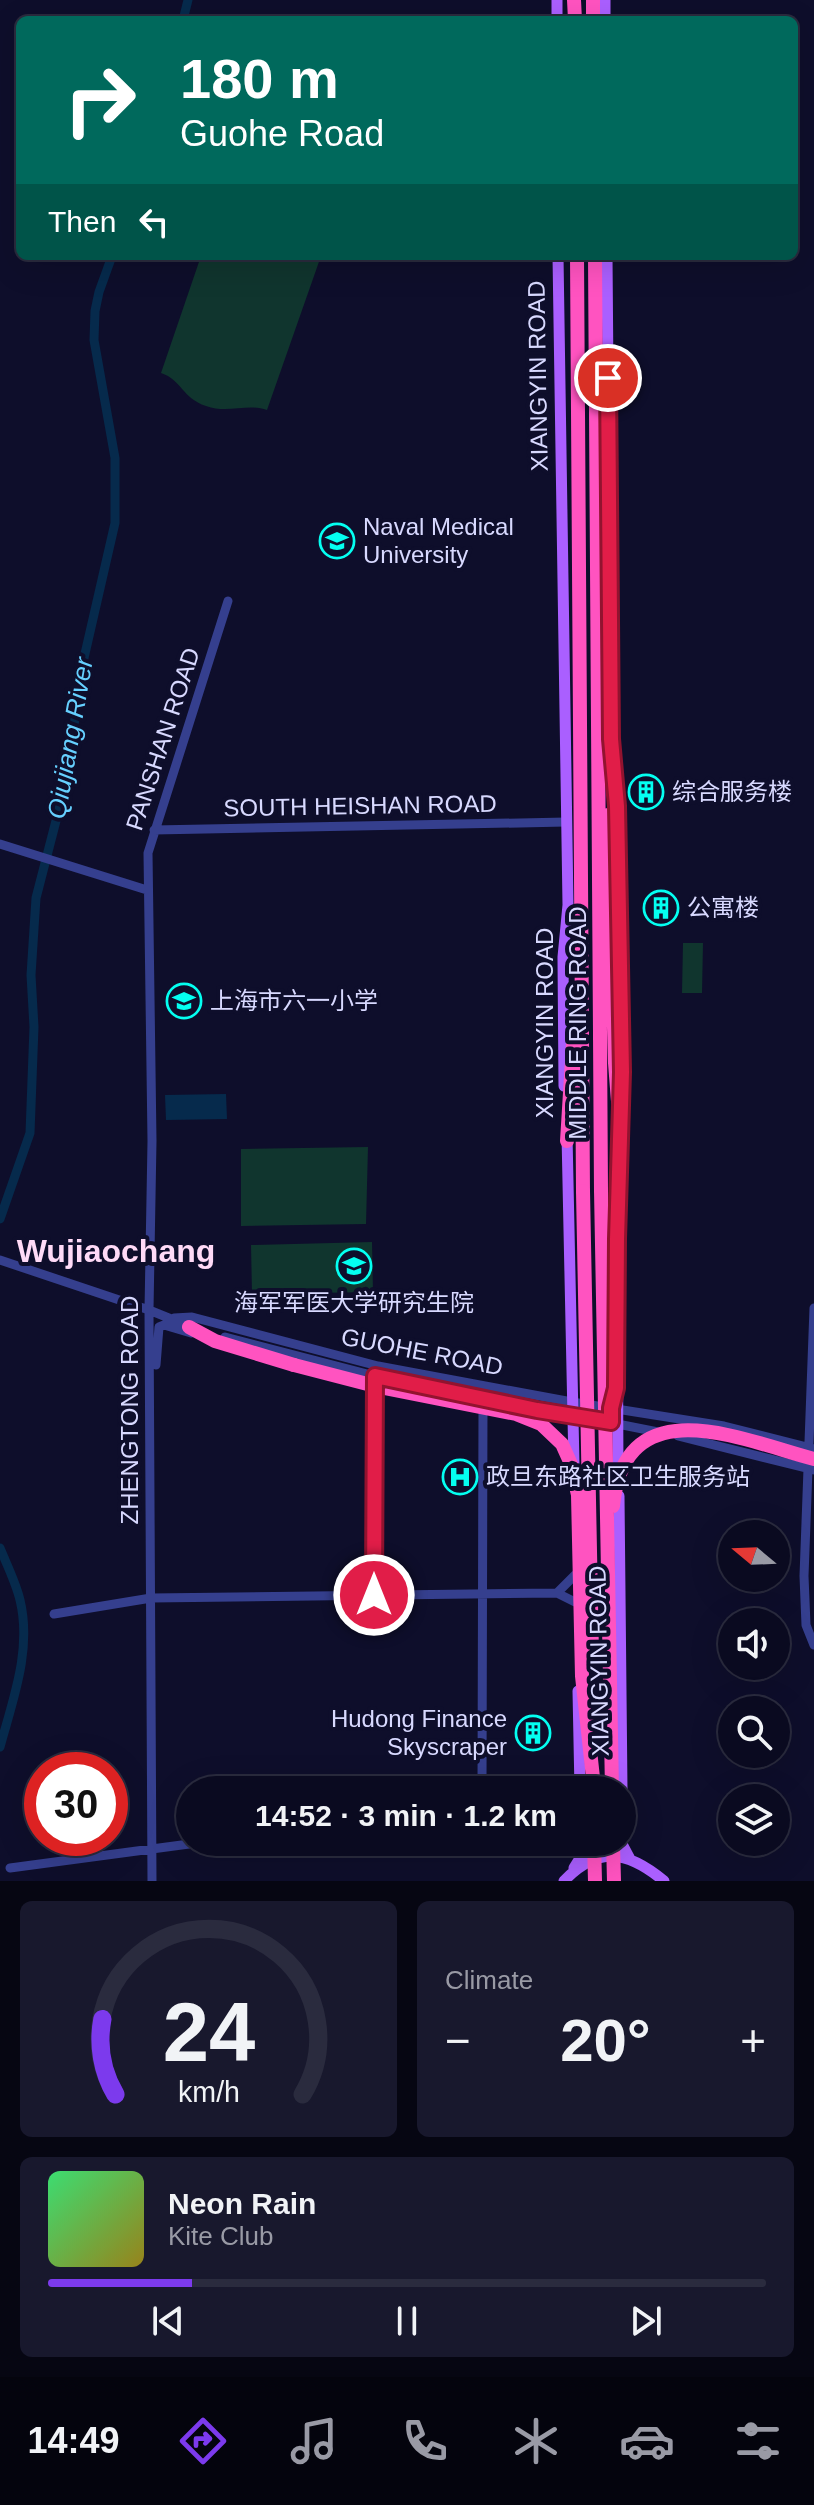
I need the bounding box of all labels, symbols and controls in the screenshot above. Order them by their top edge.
text: 180 m [180,47,339,110]
icon: right [48,48,152,152]
text: Guohe Road [180,113,384,154]
icon: left [132,200,176,244]
text: Then [48,205,116,238]
street label: XIANGYIN ROAD [522,280,553,472]
pin [574,344,642,412]
icon: arrive [586,356,630,400]
place label: Naval Medical University [363,513,514,568]
school or university icon: Naval Medical University [318,522,356,560]
street label: PANSHAN ROAD [120,644,205,833]
water label: Qiujiang River [41,654,99,821]
building icon: 综合服务楼 [627,773,665,811]
place label: 综合服务楼 [672,778,792,805]
street label: SOUTH HEISHAN ROAD [223,790,497,821]
building icon: 公寓楼 [642,889,680,927]
place label: 公寓楼 [687,894,759,921]
street label: MIDDLE RING ROAD [564,906,591,1140]
street label: XIANGYIN ROAD [531,928,558,1118]
school or university icon: 上海市六一小学 [165,982,203,1020]
place label: 上海市六一小学 [210,987,378,1014]
district label: Wujiaochang [17,1233,215,1269]
school or university icon: 海军军医大学研究生院 [335,1247,373,1285]
place label: 海军军医大学研究生院 [234,1289,474,1316]
street label: ZHENGTONG ROAD [116,1296,143,1524]
street label: GUOHE ROAD [339,1323,505,1380]
hospital icon: 政旦东路社区卫生服务站 [441,1458,479,1496]
place label: 政旦东路社区卫生服务站 [486,1463,750,1490]
north arrow [718,1520,790,1592]
map controls [718,1520,790,1856]
position arrow [332,1553,416,1637]
street label: XIANGYIN ROAD [583,1565,614,1757]
button: sound [718,1608,790,1680]
button: search [718,1696,790,1768]
place label: Hudong Finance Skyscraper [331,1705,507,1760]
building icon: Hudong Finance Skyscraper [514,1714,552,1752]
speed limit sign: 30 [24,1752,128,1856]
button: layers [718,1784,790,1856]
text: 14:52 · 3 min · 1.2 km [255,1799,557,1832]
text: Climate [445,1965,533,1995]
text: 24 [162,1986,255,2079]
text: 20° [560,2007,651,2074]
text: − [445,2016,471,2065]
text: + [740,2016,766,2065]
text: km/h [178,2076,239,2108]
text: Neon Rain [168,2187,316,2220]
text: Kite Club [168,2221,274,2251]
icon: previous [146,2299,190,2343]
icon: pause [385,2299,429,2343]
icon: next [624,2299,668,2343]
icon: directions [175,2413,231,2469]
icon: music [286,2413,342,2469]
icon: phone [397,2413,453,2469]
icon: climate [508,2413,564,2469]
icon: car [619,2413,675,2469]
icon: filters [730,2413,786,2469]
text: 14:49 [28,2420,120,2461]

